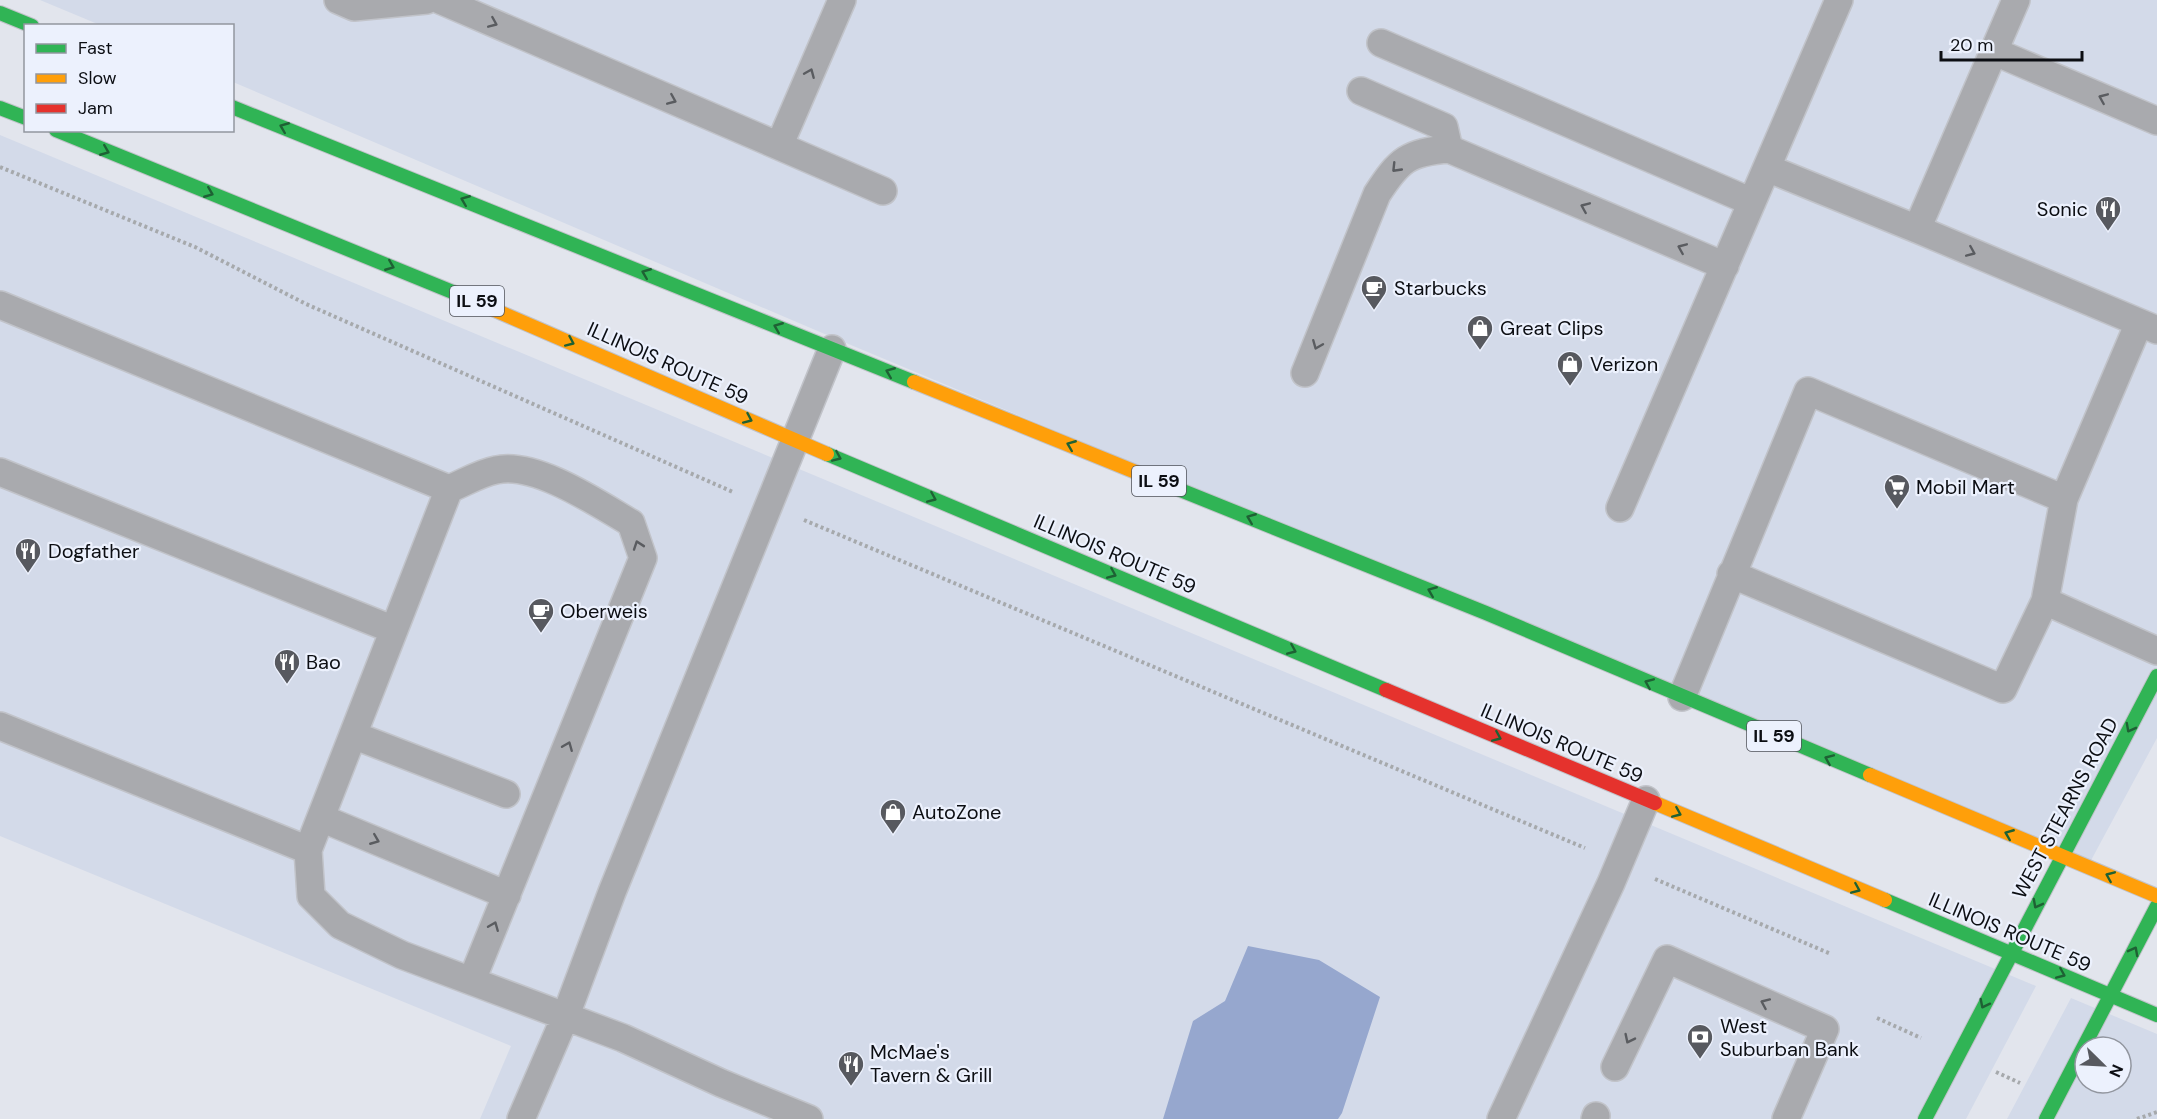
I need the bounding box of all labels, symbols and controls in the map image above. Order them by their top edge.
one-way arrow [487,16,498,28]
legend [24,24,234,132]
scale bar [1941,24,2082,62]
text: 20 m [1950,33,1993,57]
text: Fast [78,36,113,60]
text: Slow [78,66,117,90]
one-way arrow [803,69,815,80]
one-way arrow [666,93,677,105]
one-way arrow [2098,93,2109,105]
text: Jam [78,96,113,120]
one-way arrow [280,122,290,135]
one-way arrow [100,143,110,156]
one-way arrow [1393,161,1404,172]
one-way arrow [203,186,214,198]
restaurant icon: Sonic [2093,194,2123,232]
one-way arrow [460,195,471,208]
place label: Sonic [2037,196,2088,222]
one-way arrow [1580,202,1591,214]
one-way arrow [1677,243,1688,255]
one-way arrow [1965,244,1976,256]
one-way arrow [383,259,394,271]
one-way arrow [641,268,652,281]
cafe icon: Starbucks [1359,273,1389,311]
place label: Starbucks [1394,275,1487,301]
road number: IL 59 [450,286,504,316]
shop icon: Great Clips [1465,313,1495,351]
place label: Great Clips [1500,315,1603,341]
street label: ILLINOIS ROUTE 59 [583,316,753,410]
one-way arrow [773,322,784,334]
one-way arrow [563,334,574,346]
one-way arrow [1312,339,1324,350]
shop icon: Verizon [1555,349,1585,387]
place label: Verizon [1590,351,1658,377]
one-way arrow [885,367,896,379]
one-way arrow [742,412,753,424]
one-way arrow [1066,440,1077,452]
one-way arrow [830,450,841,462]
road number: IL 59 [1132,466,1186,496]
supermarket icon: Mobil Mart [1882,472,1912,510]
place label: Mobil Mart [1916,474,2015,500]
one-way arrow [926,491,937,503]
street label: ILLINOIS ROUTE 59 [1030,508,1200,600]
one-way arrow [1247,513,1258,525]
restaurant icon: Dogfather [13,536,43,574]
place label: Dogfather [48,538,139,564]
one-way arrow [633,540,646,551]
one-way arrow [1106,567,1117,579]
one-way arrow [1428,586,1439,598]
cafe icon: Oberweis [526,596,556,634]
place label: Oberweis [560,598,648,624]
one-way arrow [1285,643,1296,655]
restaurant icon: Bao [272,647,302,685]
place label: Bao [306,649,341,675]
one-way arrow [1645,678,1656,690]
street label: ILLINOIS ROUTE 59 [1477,697,1647,789]
street label: WEST STEARNS ROAD [2006,713,2124,903]
road number: IL 59 [1747,721,1801,751]
one-way arrow [2126,721,2137,732]
one-way arrow [1491,730,1502,742]
one-way arrow [561,741,573,752]
one-way arrow [1824,754,1835,766]
shop icon: AutoZone [878,797,908,835]
place label: AutoZone [912,799,1001,825]
one-way arrow [1670,806,1681,818]
one-way arrow [2004,829,2015,841]
one-way arrow [368,833,379,845]
one-way arrow [2105,871,2116,883]
one-way arrow [1850,882,1861,894]
street label: ILLINOIS ROUTE 59 [1925,886,2095,978]
one-way arrow [2033,898,2044,908]
one-way arrow [487,921,499,932]
one-way arrow [2127,947,2138,957]
one-way arrow [2054,967,2065,979]
one-way arrow [1761,998,1772,1010]
one-way arrow [1980,998,1991,1009]
place label: West Suburban Bank [1720,1013,1859,1062]
bank icon: West Suburban Bank [1685,1022,1715,1060]
one-way arrow [1625,1032,1636,1043]
north arrow [2073,1035,2133,1095]
place label: McMae's Tavern & Grill [870,1039,992,1088]
restaurant icon: McMae's Tavern & Grill [836,1049,866,1087]
text: N [2104,1061,2128,1080]

